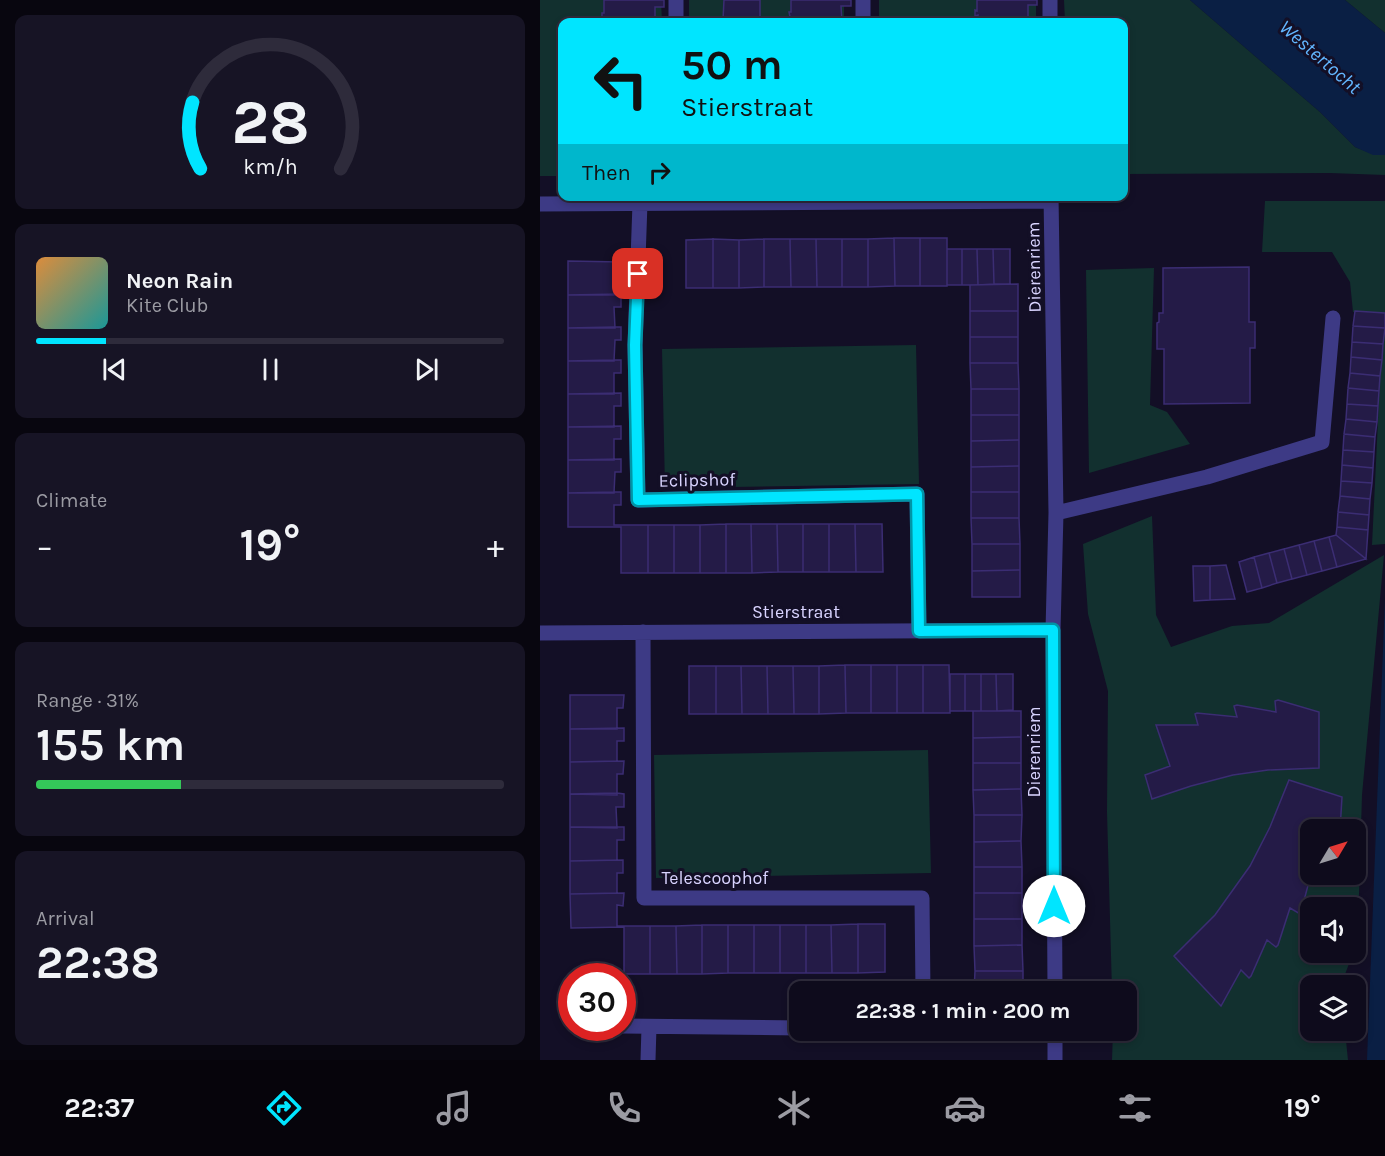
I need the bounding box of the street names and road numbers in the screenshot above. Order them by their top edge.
street label: Dierenriem [1022,221,1046,313]
street label: Eclipshof [658,468,736,492]
street label: Stierstraat [752,601,840,623]
street label: Dierenriem [1023,706,1045,798]
street label: Telescoophof [662,867,769,889]

